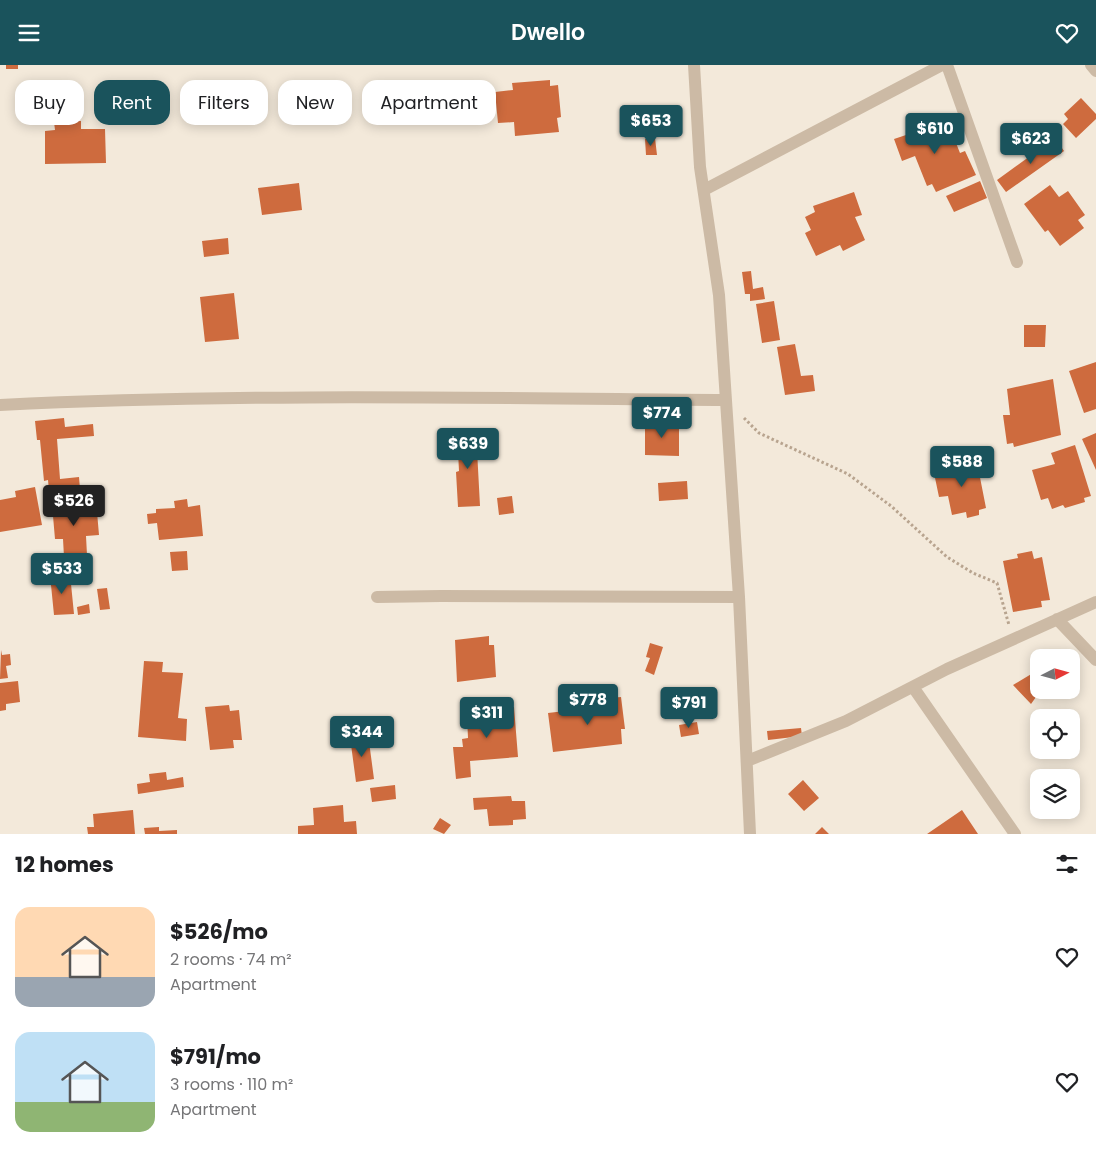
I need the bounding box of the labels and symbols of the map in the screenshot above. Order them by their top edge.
pin: $653 [621,104,681,147]
pin: $610 [905,113,965,155]
pin: $623 [1001,123,1061,165]
pin: $774 [632,397,692,439]
pin: $639 [438,427,498,470]
pin: $588 [932,445,992,488]
pin: $526 [44,485,104,527]
pin: $533 [32,553,92,595]
north arrow [1030,649,1080,699]
pin: $778 [558,683,618,726]
pin: $791 [659,687,719,729]
pin: $311 [457,697,517,739]
pin: $344 [332,715,392,758]

